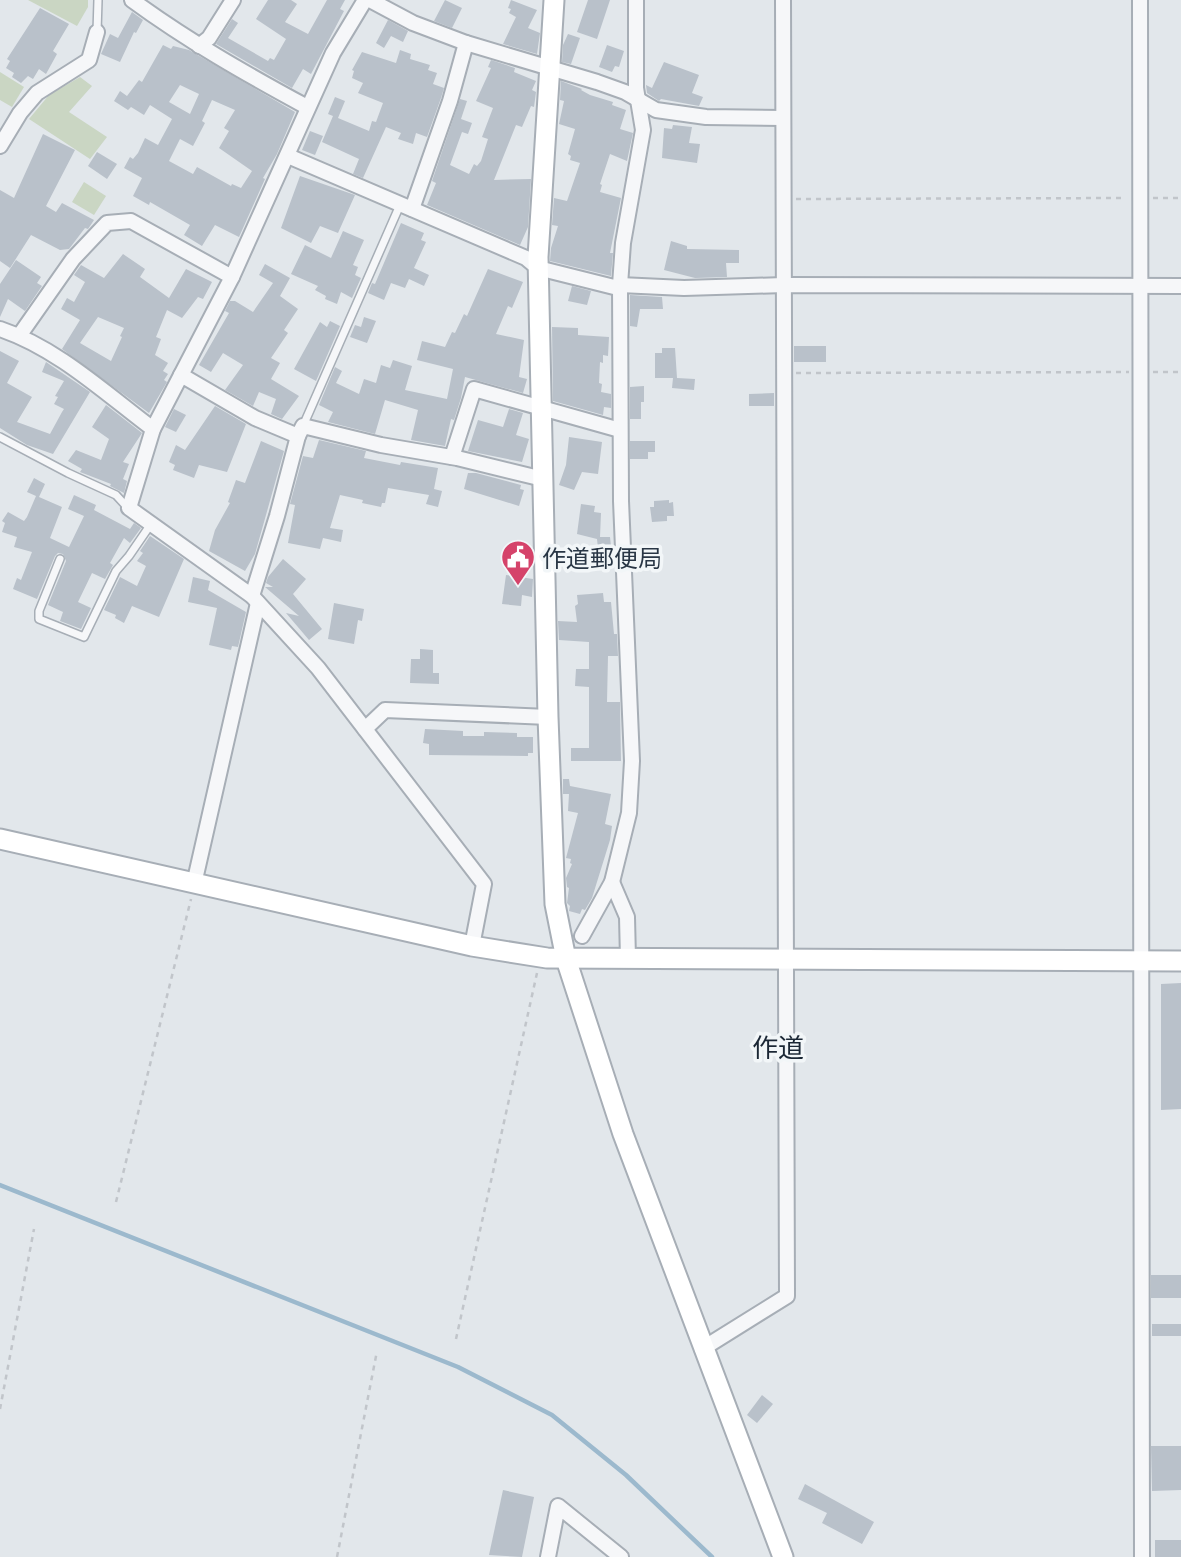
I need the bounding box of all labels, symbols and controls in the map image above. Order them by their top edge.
public building icon: 作道郵便局 [499,538,537,587]
place label: 作道郵便局 [542,543,662,572]
district label: 作道 [752,1032,804,1063]

